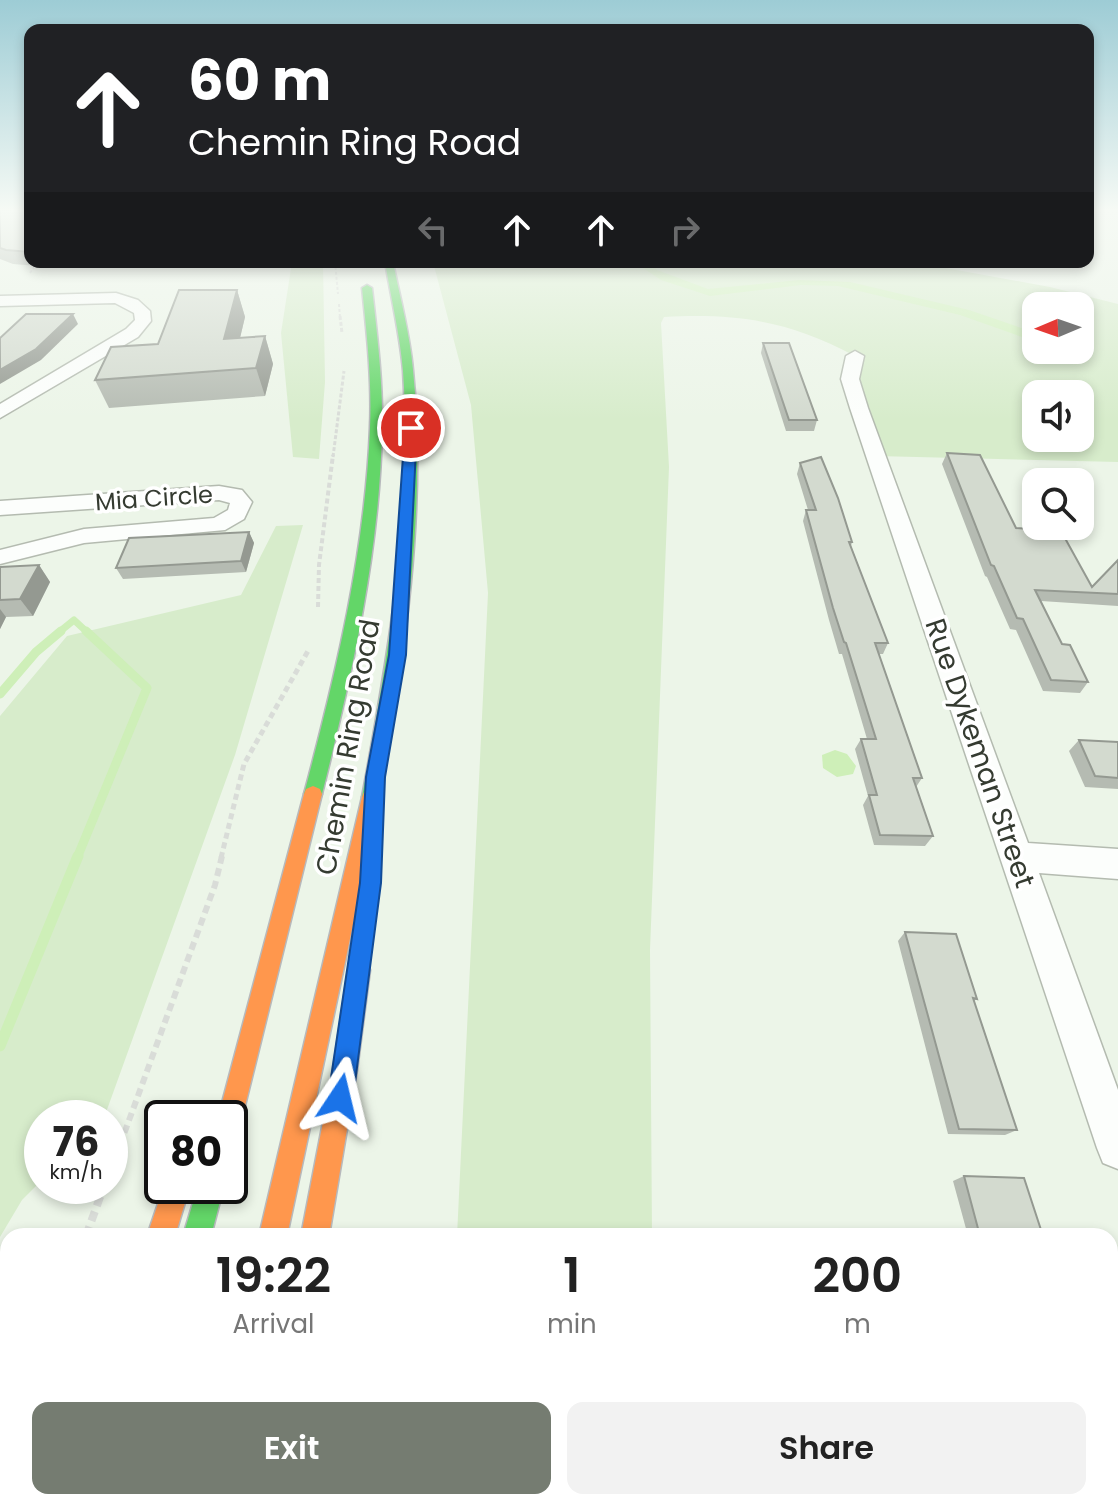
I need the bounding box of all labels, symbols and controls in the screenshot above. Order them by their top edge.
text: 60 m [188,41,331,120]
icon: ahead [56,56,160,160]
text: Chemin Ring Road [188,117,521,168]
icon: left [411,208,455,252]
icon: ahead [495,208,539,252]
icon: ahead [579,208,623,252]
icon: right [663,208,707,252]
north arrow [1022,292,1094,364]
map controls [1022,292,1094,540]
button: sound [1022,380,1094,452]
pin [377,394,445,462]
icon: arrive [389,406,433,450]
button: search [1022,468,1094,540]
street label: Mia Circle [94,477,214,519]
street label: Rue Dykeman Street [916,613,1044,893]
street label: Chemin Ring Road [306,616,390,878]
position arrow [298,1056,382,1140]
speed limit sign: 80 [144,1100,248,1204]
text: 76 [53,1114,99,1170]
text: km/h [49,1158,103,1186]
text: 19:22 [216,1242,331,1309]
text: 1 [563,1242,580,1309]
text: 200 [813,1242,902,1309]
text: Arrival [233,1306,314,1342]
text: min [547,1306,597,1342]
text: m [844,1306,871,1342]
button: Exit [32,1402,551,1494]
button: Share [567,1402,1086,1494]

